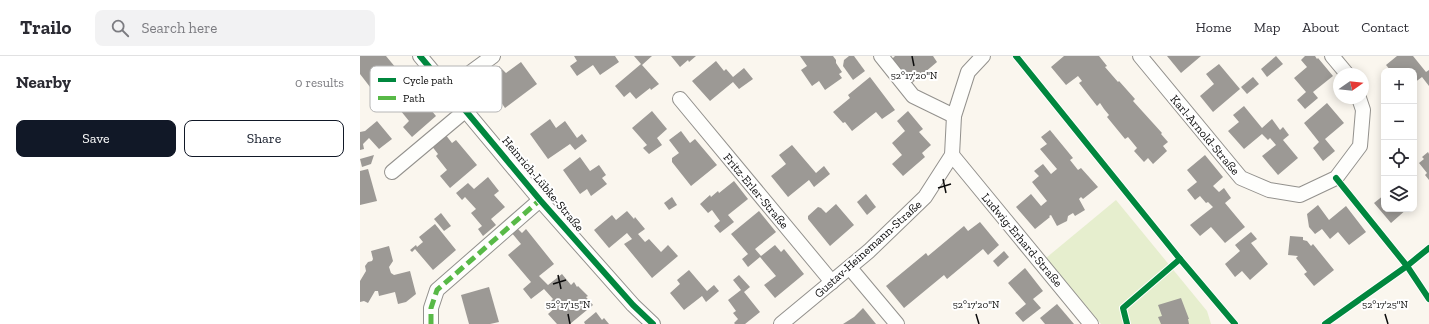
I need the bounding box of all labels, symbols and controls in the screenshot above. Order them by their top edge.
search box [95,10,375,46]
text: Trailo [20,16,71,39]
icon: search [109,17,131,39]
text: Search here [141,19,217,37]
text: Home [1196,19,1232,36]
text: Map [1254,19,1280,36]
text: About [1302,19,1339,36]
text: Contact [1361,19,1409,36]
legend [370,66,502,112]
north arrow [1333,68,1369,104]
map controls [1381,68,1417,212]
button: + [1381,68,1417,104]
text: 52°17'20"N [891,70,938,82]
text: Nearby [16,72,71,92]
text: Cycle path [403,74,454,87]
text: 0 results [295,75,344,90]
text: Path [403,92,426,105]
street label: Karl-Arnold-Straße [1167,92,1243,178]
button: − [1381,104,1417,140]
button: Save [16,120,176,157]
button: Share [184,120,344,157]
street label: Heinrich-Lübke-Straße [499,134,587,235]
button: locate [1381,140,1417,176]
street label: Fritz-Erler-Straße [720,150,792,232]
button: layers [1381,176,1417,212]
street label: Ludwig-Erhard-Straße [979,190,1065,290]
street label: Gustav-Heinemann-Straße [812,197,925,301]
text: 52°17'15"N [546,299,591,311]
text: 52°17'20"N [953,299,1000,311]
text: 52°17'25"N [1362,299,1409,311]

